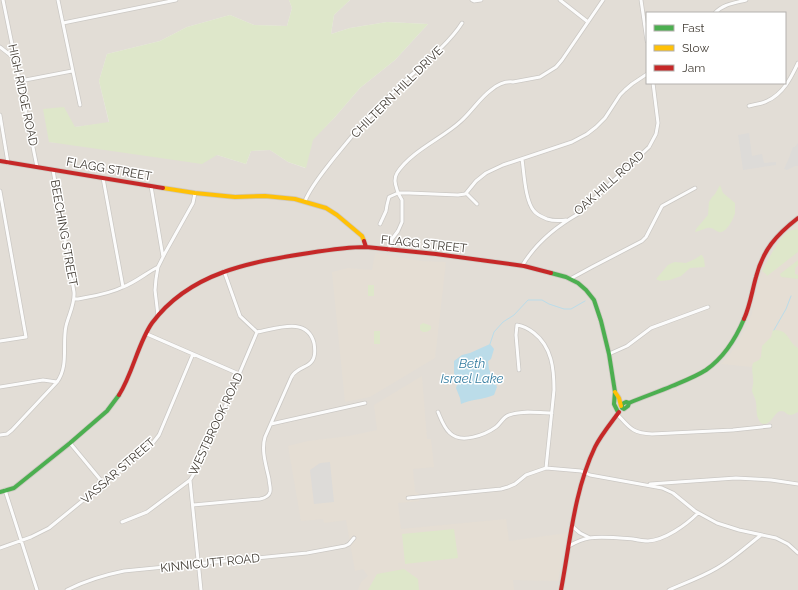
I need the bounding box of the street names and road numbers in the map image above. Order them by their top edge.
street label: HIGH RIDGE ROAD [5,43,41,148]
street label: CHILTERN HILL DRIVE [348,43,446,141]
street label: OAK HILL ROAD [571,148,647,218]
street label: FLAGG STREET [65,155,153,184]
street label: BEECHING STREET [48,179,80,288]
street label: FLAGG STREET [380,233,468,256]
street label: WESTBROOK ROAD [186,370,246,478]
street label: VASSAR STREET [78,435,158,507]
street label: KINNICUTT ROAD [160,551,261,575]

